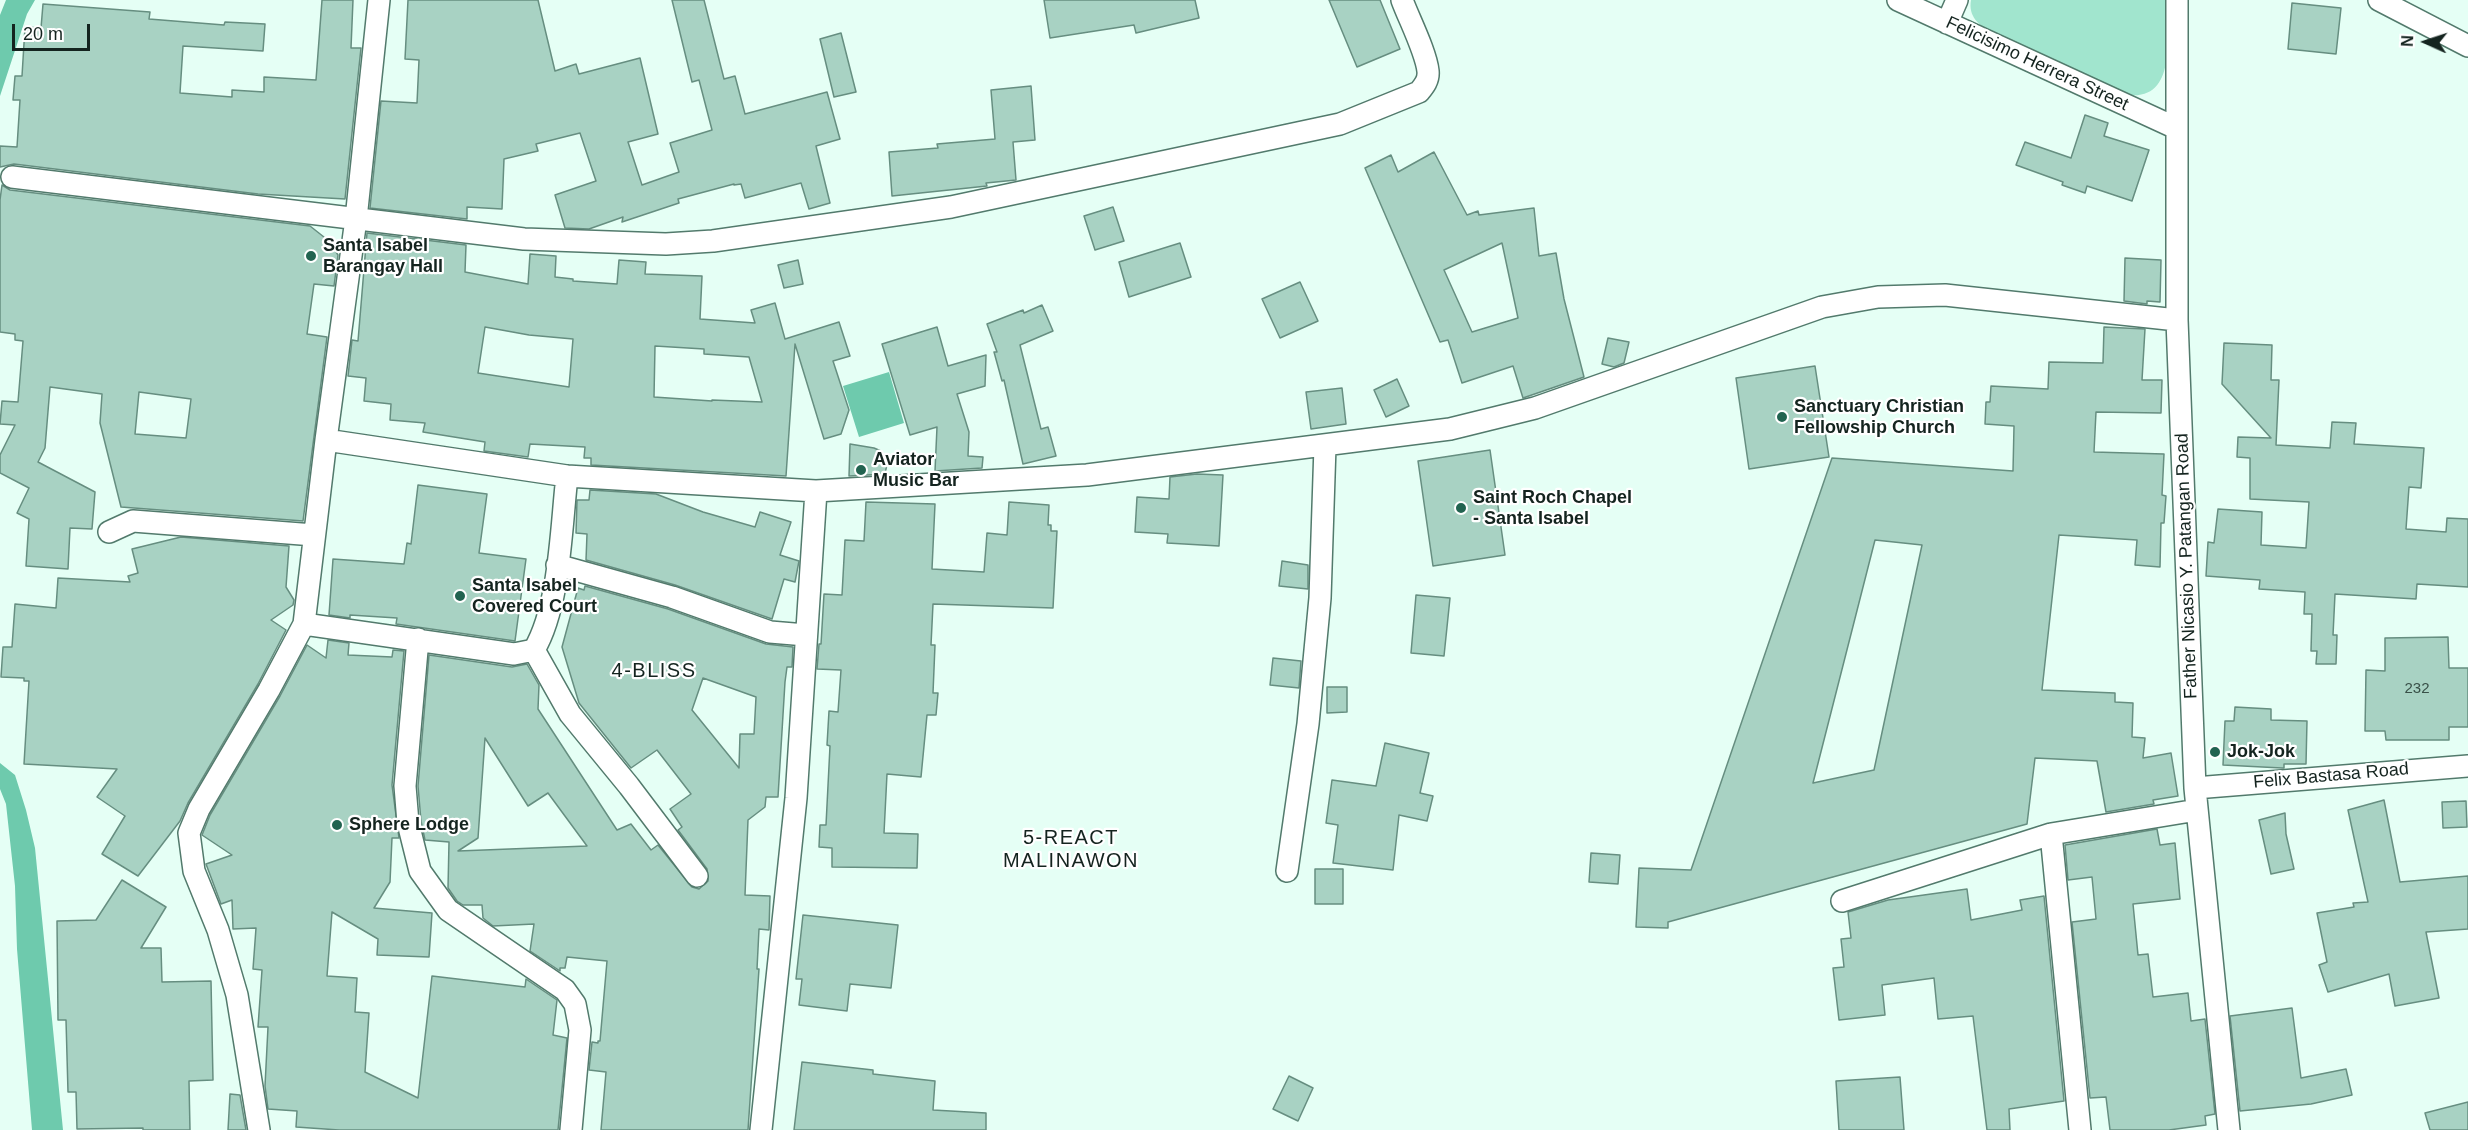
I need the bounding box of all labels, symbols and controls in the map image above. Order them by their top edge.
scale bar [15,12,93,50]
street label: Felicisimo Herrera Street [1942,12,2132,116]
north arrow [2396,12,2456,72]
text: 20 m [23,24,63,44]
text: N [2399,35,2416,47]
place label: Santa Isabel Barangay Hall [323,235,443,278]
marker: Santa Isabel Barangay Hall [304,249,318,263]
place label: Sanctuary Christian Fellowship Church [1794,396,1964,438]
marker: Sanctuary Christian Fellowship Church [1775,410,1789,424]
street label: Father Nicasio Y. Patangan Road [2172,433,2202,699]
place label: Aviator Music Bar [873,449,959,492]
marker: Aviator Music Bar [854,463,868,477]
place label: Saint Roch Chapel - Santa Isabel [1473,487,1632,530]
marker: Saint Roch Chapel - Santa Isabel [1454,501,1468,515]
place label: Santa Isabel Covered Court [472,575,597,618]
marker: Santa Isabel Covered Court [453,589,467,603]
district label: 4-BLISS [612,659,696,683]
house number: 232 [2404,680,2430,698]
place label: Jok-Jok [2227,741,2295,763]
marker: Jok-Jok [2208,745,2222,759]
street label: Felix Bastasa Road [2252,758,2410,794]
place label: Sphere Lodge [349,814,469,836]
marker: Sphere Lodge [330,818,344,832]
district label: 5-REACT MALINAWON [1003,826,1139,873]

